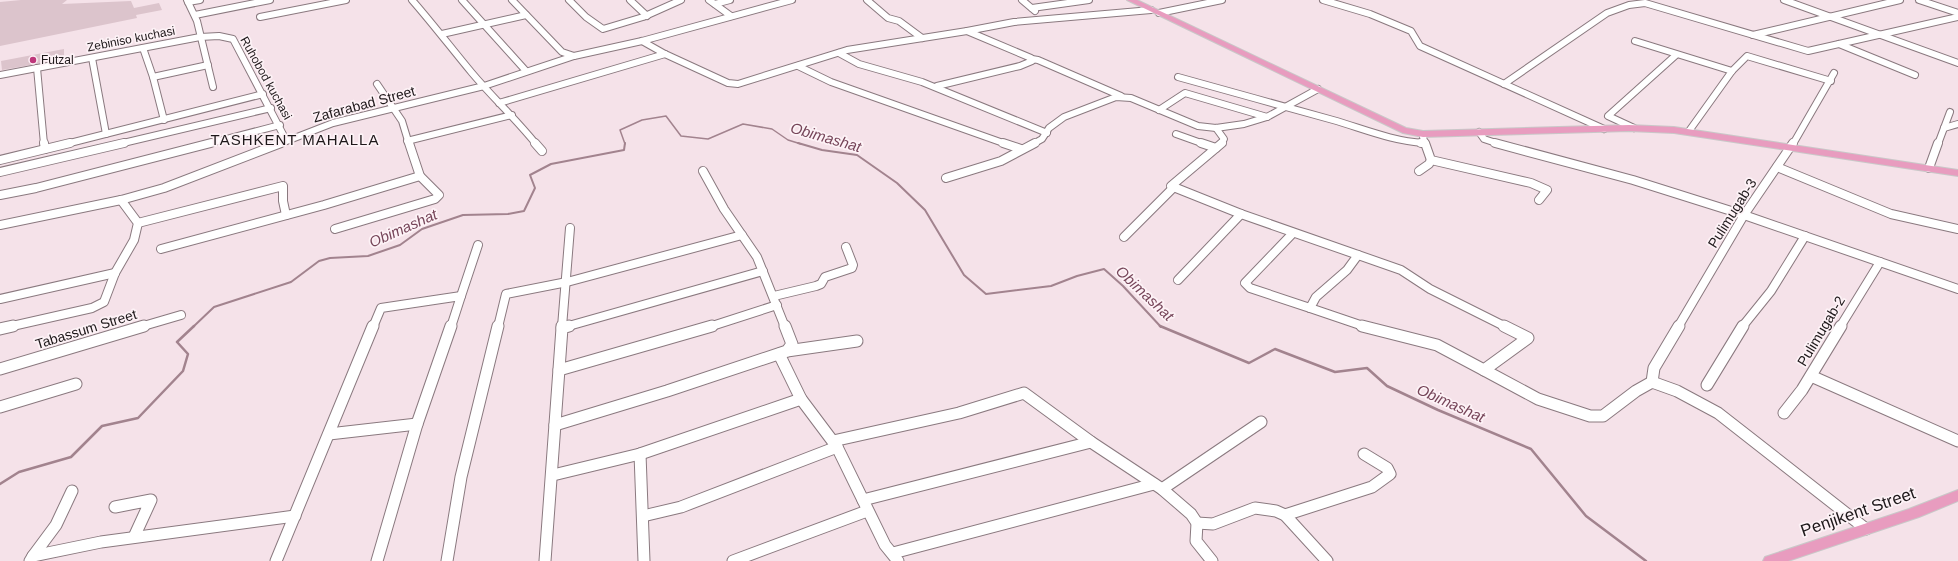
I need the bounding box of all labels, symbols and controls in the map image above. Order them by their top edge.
street label: Zebiniso kuchasi [86,24,176,54]
street label: Ruhobod kuchasi [237,34,295,122]
place label: Futzal [41,53,74,67]
marker: Futzal [28,55,38,65]
street label: Zafarabad Street [311,83,417,125]
water label: Obimashat [789,119,864,155]
district label: TASHKENT MAHALLA [211,131,379,148]
street label: Pulimugab-3 [1704,175,1760,251]
water label: Obimashat [366,205,440,251]
water label: Obimashat [1113,262,1178,325]
street label: Pulimugab-2 [1794,293,1848,369]
street label: Tabassum Street [33,306,139,352]
water label: Obimashat [1414,380,1488,426]
street label: Penjikent Street [1798,483,1918,541]

